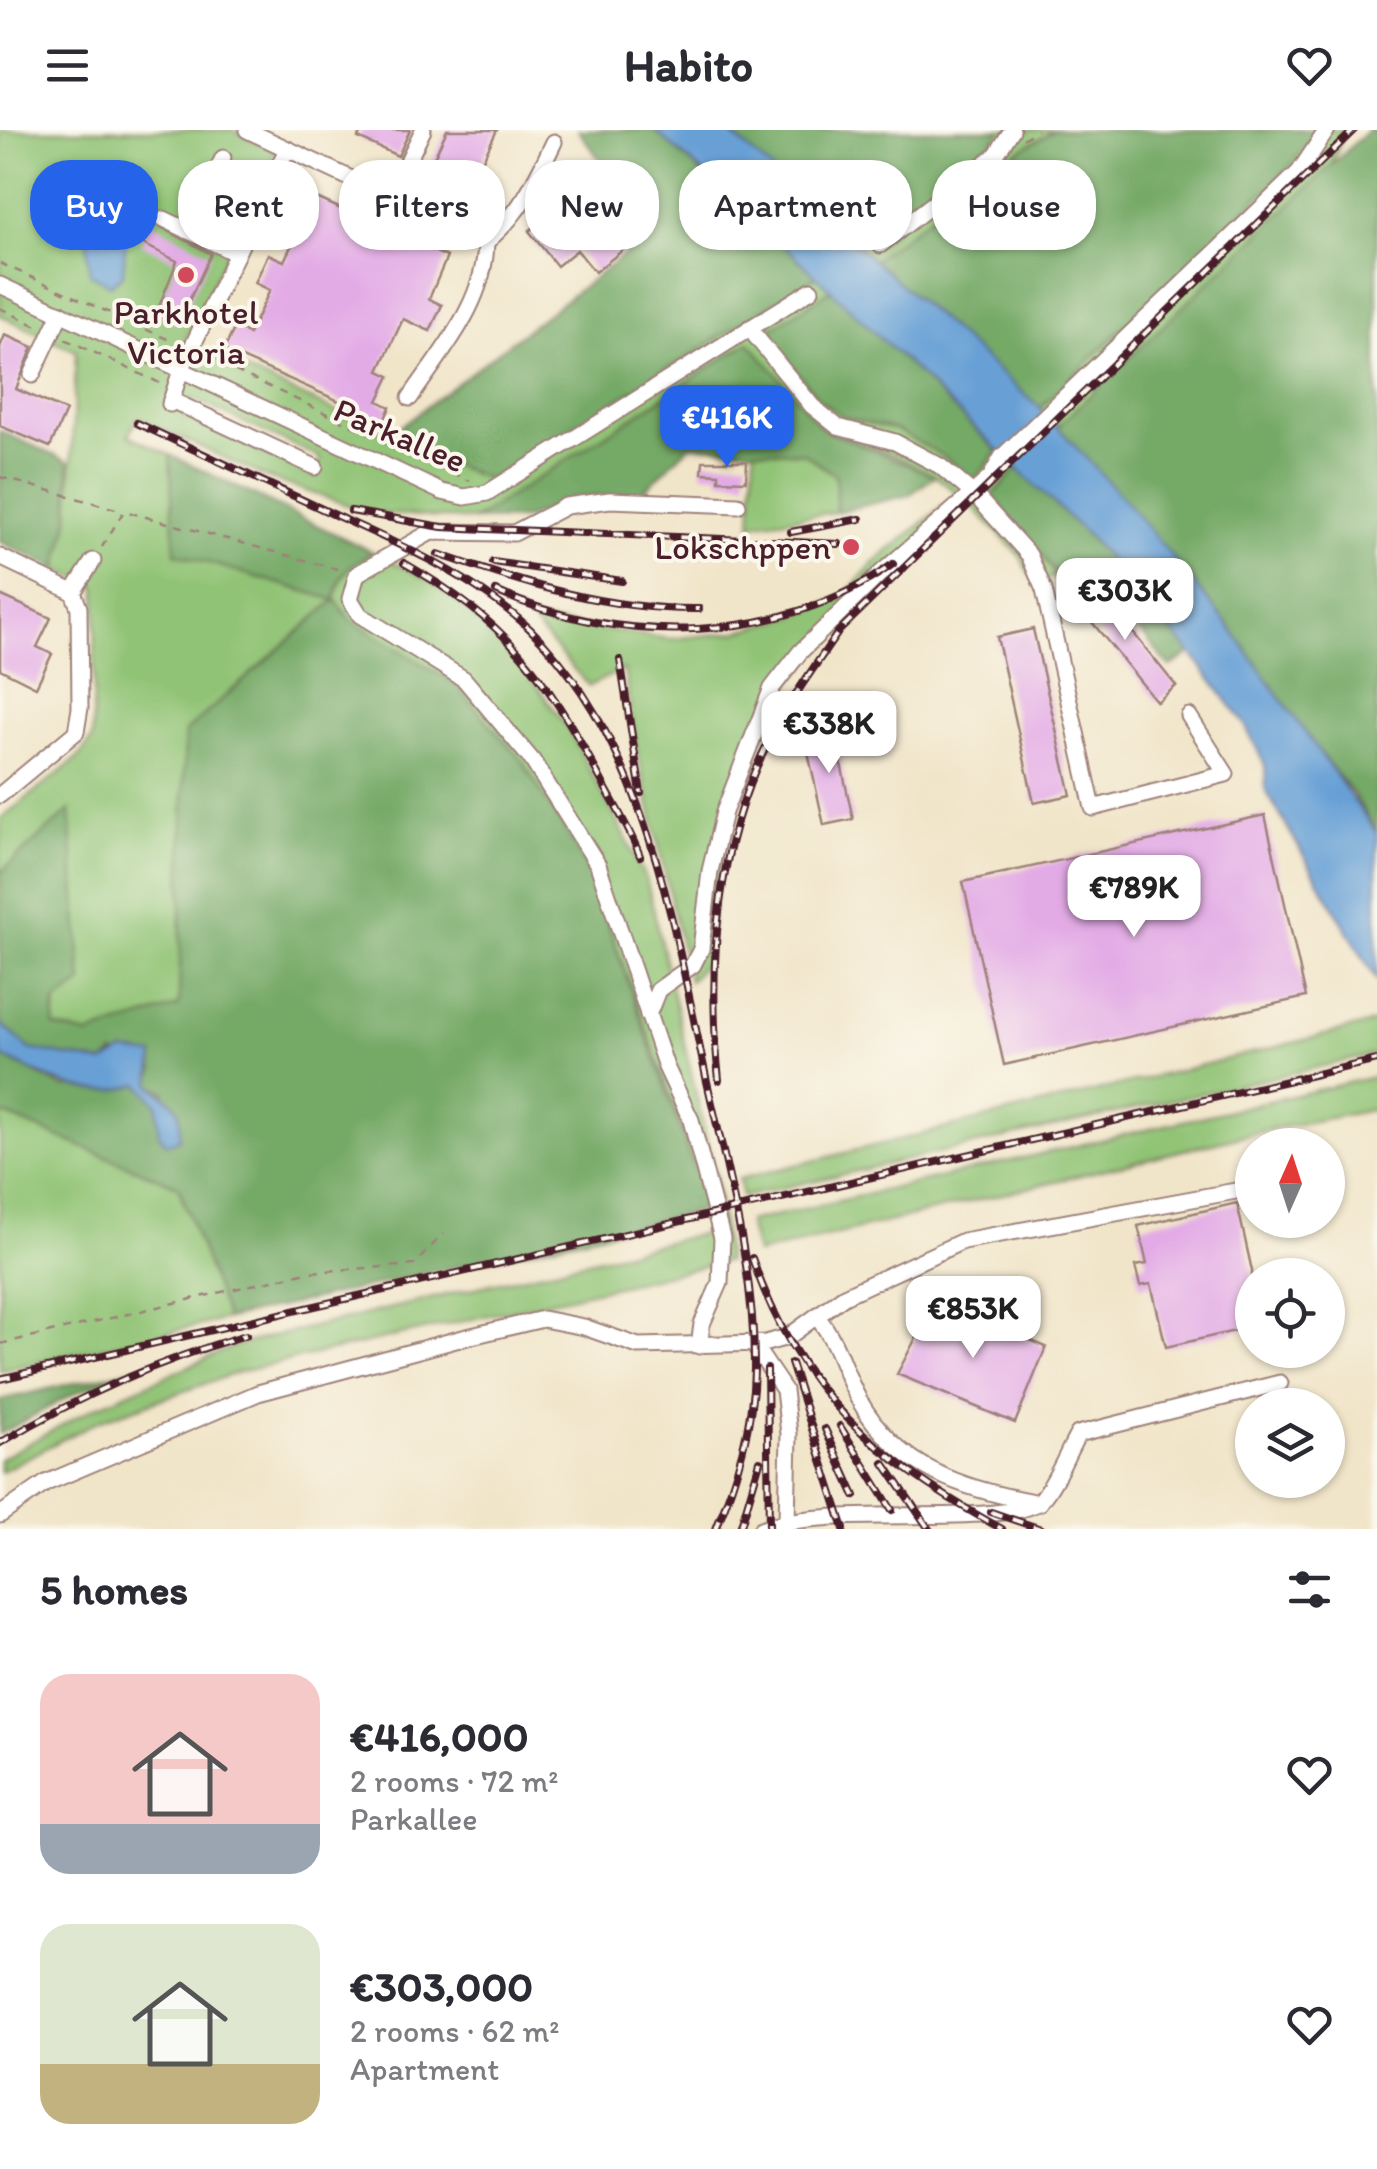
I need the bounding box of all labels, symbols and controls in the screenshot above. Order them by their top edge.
icon: menu [40,38,95,93]
text: Habito [624,38,753,92]
icon: heart [1282,38,1337,93]
chip: Buy [30,160,158,250]
chip: Rent [178,160,319,250]
chip: Filters [339,160,505,250]
chip: New [525,160,659,250]
chip: Apartment [679,160,912,250]
chip: House [932,160,1096,250]
marker: Parkhotel Victoria [175,264,197,286]
place label: Parkhotel Victoria [113,291,259,373]
pin: €416K [657,385,797,470]
street label: Parkallee [328,388,472,482]
text: €416K [682,398,772,436]
place label: Lokschppen [654,526,831,568]
marker: Lokschppen [840,536,862,558]
pin: €303K [1055,558,1195,643]
text: €303K [1078,571,1172,609]
pin: €338K [759,691,899,776]
text: €338K [783,704,875,742]
pin: €789K [1064,855,1204,940]
text: €789K [1090,868,1178,906]
north arrow [1235,1128,1345,1238]
map controls [1235,1128,1345,1498]
button: locate [1235,1258,1345,1368]
pin: €853K [903,1276,1043,1361]
text: €853K [928,1289,1018,1327]
button: layers [1235,1388,1345,1498]
icon: filters [1282,1562,1337,1617]
text: 5 homes [40,1564,188,1615]
text: €416,000 [350,1711,529,1762]
icon: home [120,1714,240,1834]
icon: heart [1282,1747,1337,1802]
text: 2 rooms · 72 m² [350,1762,558,1800]
text: Parkallee [350,1800,478,1838]
text: €303,000 [350,1961,533,2012]
icon: home [120,1964,240,2084]
icon: heart [1282,1997,1337,2052]
text: 2 rooms · 62 m² [350,2012,559,2050]
text: Apartment [350,2050,499,2088]

